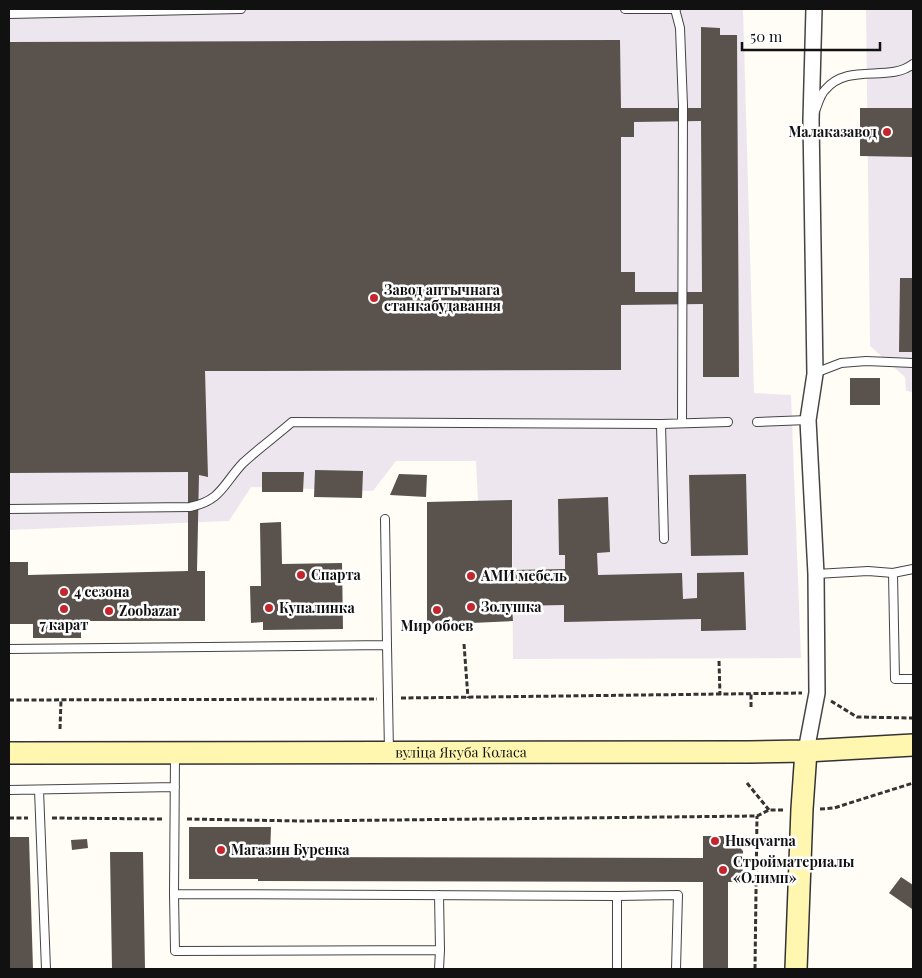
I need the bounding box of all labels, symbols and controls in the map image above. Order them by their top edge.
scale bar [742,20,880,52]
text: 50 m [750,26,783,46]
place label: Малаказавод [788,122,877,141]
marker: Малаказавод [881,126,893,138]
place label: Завод аптычнага станкабудавання [384,280,501,315]
marker: Завод аптычнага станкабудавання [368,292,380,304]
place label: Спарта [311,565,362,584]
place label: АМИ мебель [480,566,567,585]
marker: Спарта [295,569,307,581]
marker: АМИ мебель [465,570,477,582]
place label: 4 сезона [74,582,130,601]
marker: 4 сезона [58,586,70,598]
place label: Золушка [481,597,542,616]
place label: Купалинка [279,598,355,617]
place label: Zoobazar [119,601,180,620]
marker: Золушка [465,601,477,613]
marker: Купалинка [263,602,275,614]
marker: 7 карат [58,603,70,615]
marker: Мир обоев [431,604,443,616]
marker: Zoobazar [103,605,115,617]
place label: 7 карат [40,615,89,634]
place label: Мир обоев [401,616,473,635]
street label: вуліца Якуба Коласа [395,742,527,761]
place label: Husqvarna [725,831,797,850]
marker: Husqvarna [709,835,721,847]
place label: Магазин Буренка [231,840,350,859]
marker: Магазин Буренка [215,844,227,856]
place label: Стройматериалы «Олимп» [733,852,855,887]
marker: Стройматериалы «Олимп» [717,864,729,876]

